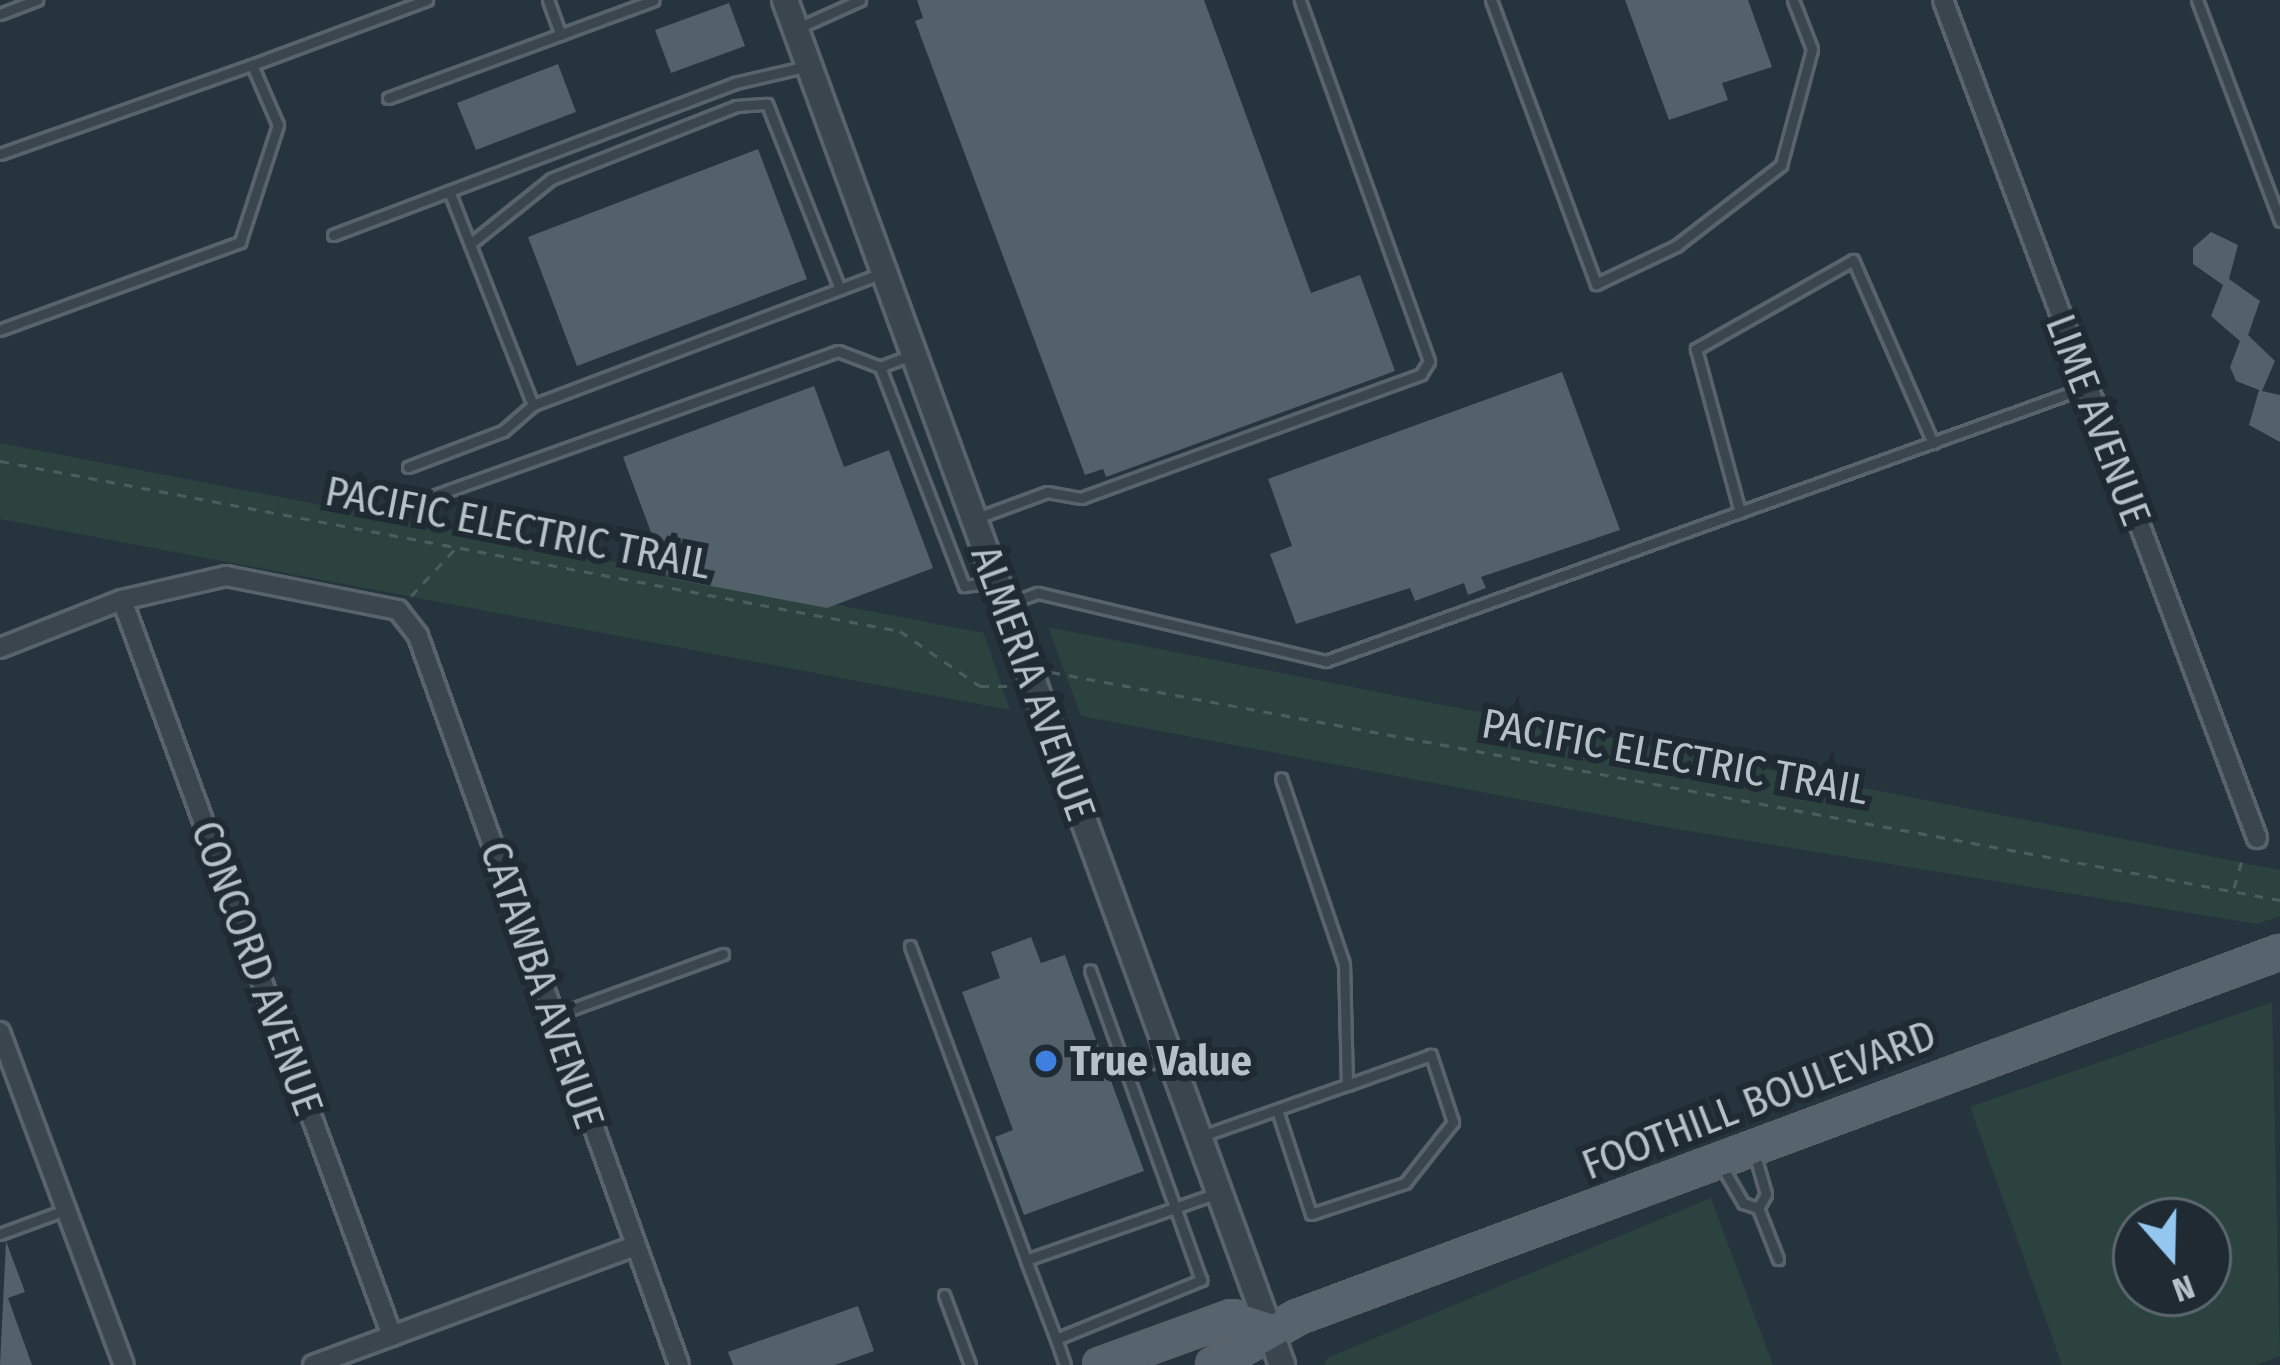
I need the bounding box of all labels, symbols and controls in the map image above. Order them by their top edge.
street label: LIME AVENUE [2035,308,2161,532]
street label: PACIFIC ELECTRIC TRAIL [321,466,715,590]
street label: ALMERIA AVENUE [960,539,1106,827]
street label: PACIFIC ELECTRIC TRAIL [1478,698,1872,816]
street label: CONCORD AVENUE [181,814,333,1122]
street label: CATAWBA AVENUE [469,835,615,1135]
street label: FOOTHILL BOULEVARD [1575,1009,1943,1191]
place label: True Value [1070,1036,1252,1086]
marker: True Value [1033,1048,1059,1074]
north arrow [2112,1197,2232,1317]
text: N [2167,1266,2199,1310]

